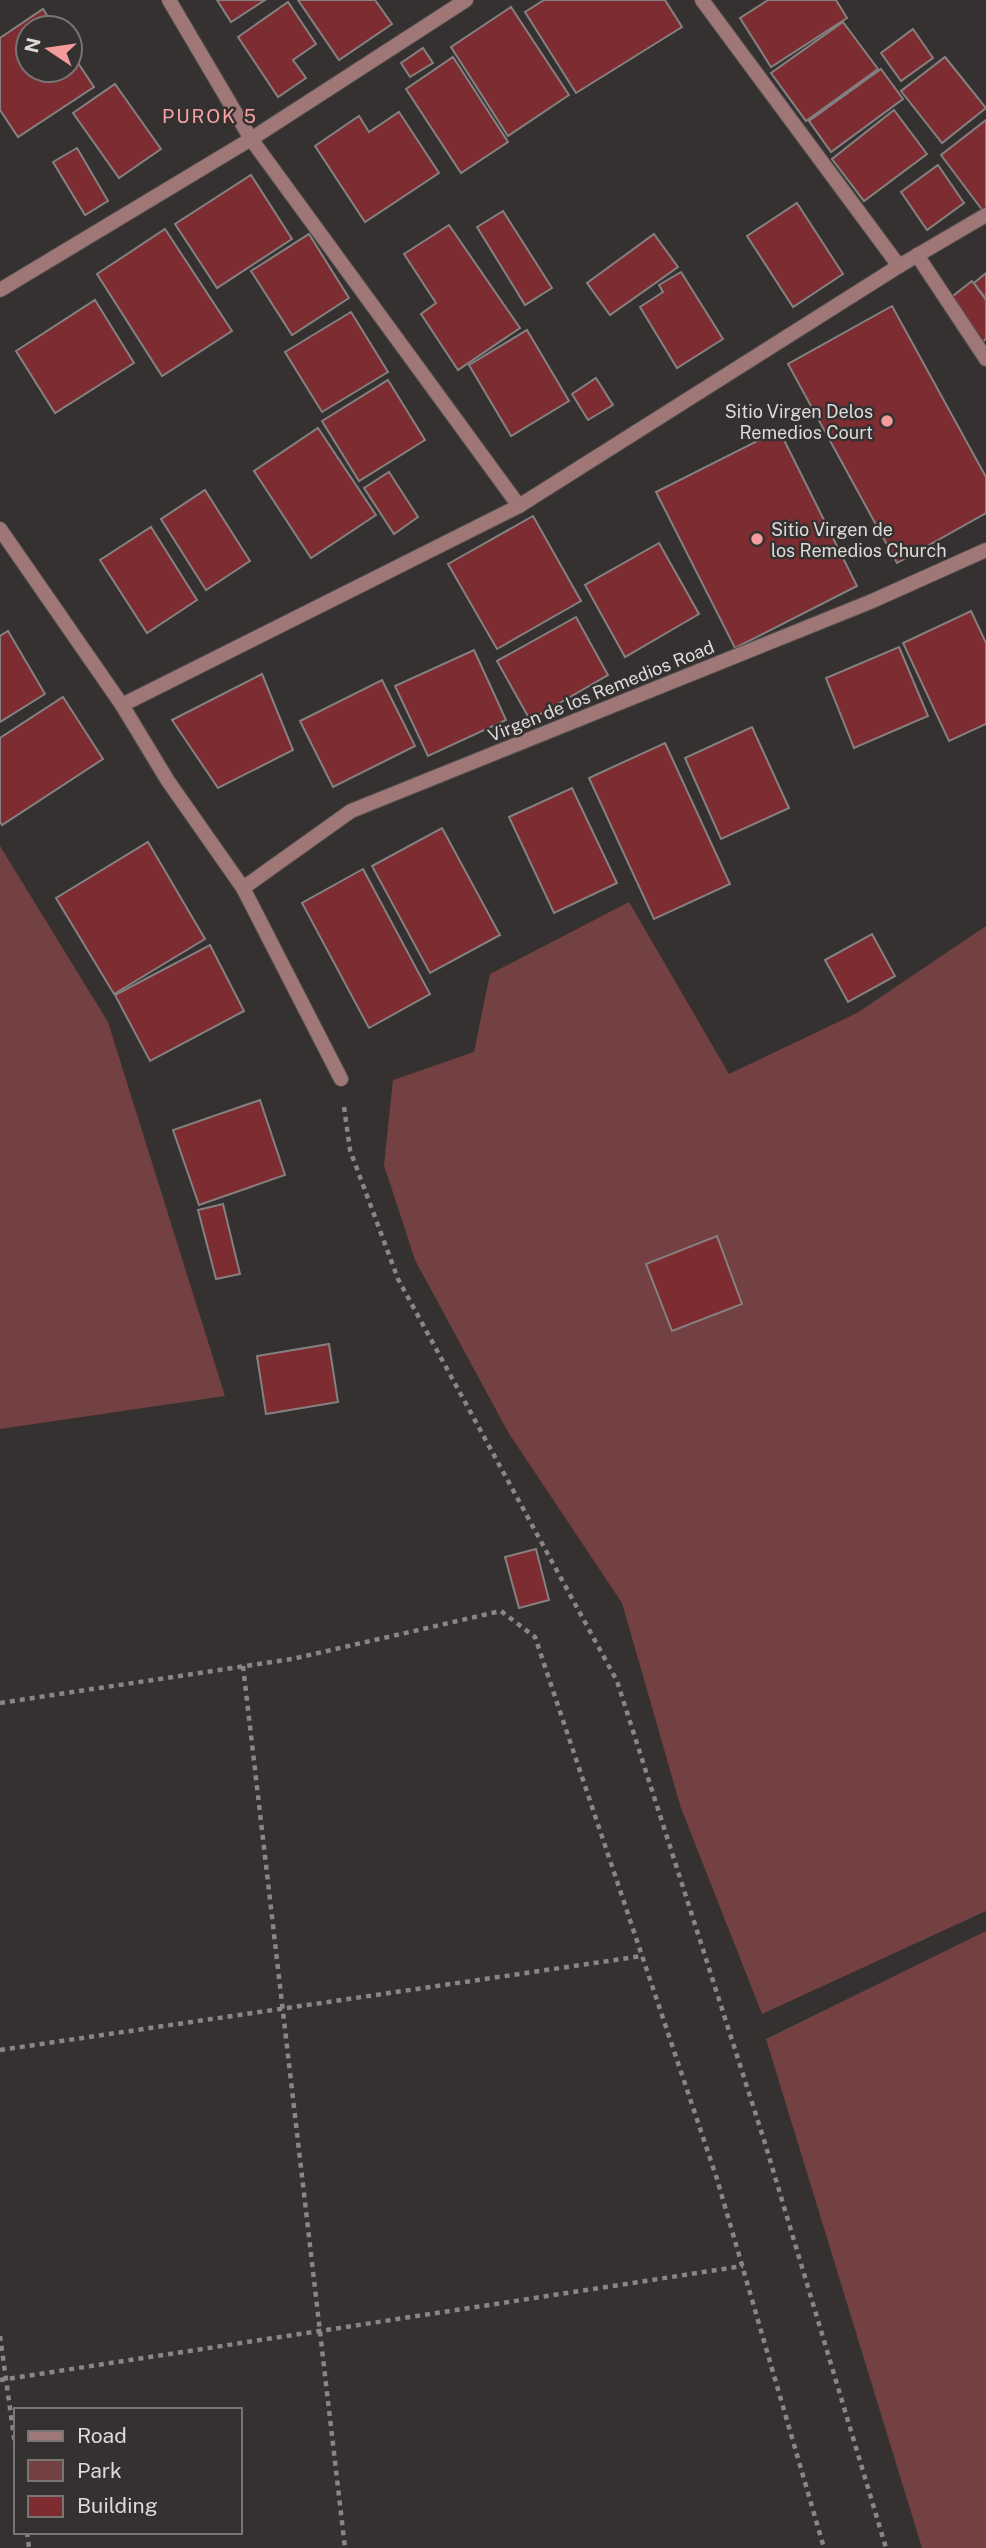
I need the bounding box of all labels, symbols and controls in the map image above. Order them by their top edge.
north arrow [14,14,84,84]
text: N [20,35,45,55]
district label: PUROK 5 [162,105,258,127]
place label: Sitio Virgen Delos Remedios Court [725,401,873,443]
marker: Sitio Virgen Delos Remedios Court [879,413,895,429]
place label: Sitio Virgen de los Remedios Church [771,519,947,561]
marker: Sitio Virgen de los Remedios Church [749,531,765,547]
street label: Virgen de los Remedios Road [485,636,717,746]
legend [14,2408,242,2534]
text: Road [77,2423,127,2448]
text: Park [77,2458,122,2483]
text: Building [77,2493,158,2518]

